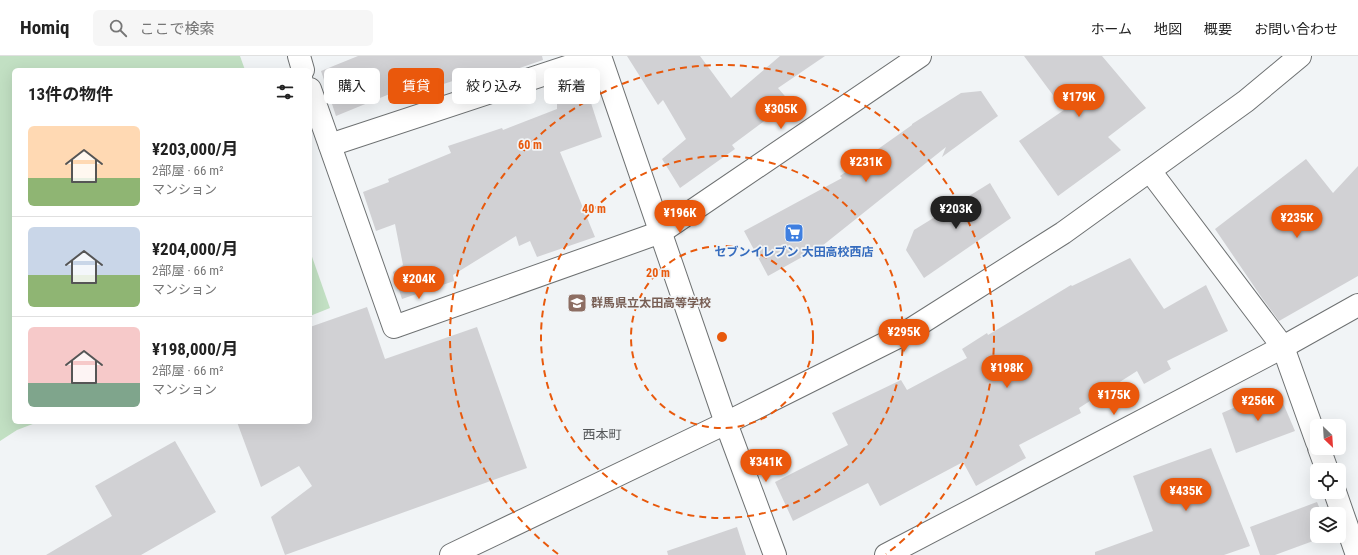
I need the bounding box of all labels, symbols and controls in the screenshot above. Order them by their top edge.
search box [93,10,373,46]
text: Homiq [20,16,69,39]
icon: search [107,17,129,39]
text: ここで検索 [139,20,214,38]
text: ホーム [1090,21,1132,37]
text: 地図 [1154,21,1182,37]
text: 概要 [1204,21,1232,37]
text: お問い合わせ [1254,21,1338,37]
chip: 購入 [324,68,380,104]
chip: 賃貸 [388,68,444,104]
chip: 絞り込み [452,68,536,104]
chip: 新着 [544,68,600,104]
icon: filters [274,81,296,103]
text: 13件の物件 [28,84,113,104]
pin: ¥179K [1051,84,1107,118]
text: ¥179K [1062,89,1096,104]
pin: ¥305K [753,96,809,130]
text: ¥305K [764,101,798,116]
text: 60 m [518,138,542,152]
text: ¥203,000/月 [152,139,238,159]
icon: home [60,142,108,190]
pin: ¥231K [838,149,894,183]
text: ¥231K [849,154,883,169]
text: 2部屋 · 66 m² [152,163,223,178]
text: マンション [152,182,217,197]
pin: ¥203K [928,196,984,230]
pin: ¥196K [652,200,708,234]
text: ¥203K [939,201,973,216]
text: 40 m [582,202,606,216]
text: ¥196K [663,205,697,220]
pin: ¥235K [1269,205,1325,239]
text: ¥235K [1280,210,1314,225]
supermarket icon: セブンイレブン 大田高校西店 [783,222,805,244]
text: ¥204,000/月 [152,239,238,259]
icon: home [60,243,108,291]
place label: セブンイレブン 大田高校西店 [715,245,873,259]
text: 2部屋 · 66 m² [152,263,223,278]
pin: ¥204K [391,266,447,300]
text: 20 m [646,266,670,280]
text: ¥204K [402,271,436,286]
text: マンション [152,282,217,297]
school or university icon: 群馬県立太田高等学校 [566,292,588,314]
place label: 群馬県立太田高等学校 [591,296,711,310]
pin: ¥295K [876,319,932,353]
text: ¥295K [887,324,921,339]
centre of rings [715,330,729,344]
text: ¥198,000/月 [152,339,238,359]
icon: home [60,343,108,391]
pin: ¥198K [979,355,1035,389]
text: ¥198K [990,360,1024,375]
text: 2部屋 · 66 m² [152,363,223,378]
text: マンション [152,382,217,397]
pin: ¥175K [1086,382,1142,416]
text: ¥175K [1097,387,1131,402]
pin: ¥256K [1230,388,1286,422]
text: ¥256K [1241,393,1275,408]
north arrow [1310,419,1346,455]
map controls [1310,419,1346,543]
district label: 西本町 [582,427,622,442]
pin: ¥341K [738,449,794,483]
text: ¥341K [749,454,783,469]
button: locate [1310,463,1346,499]
pin: ¥435K [1158,478,1214,512]
text: ¥435K [1169,483,1203,498]
button: layers [1310,507,1346,543]

